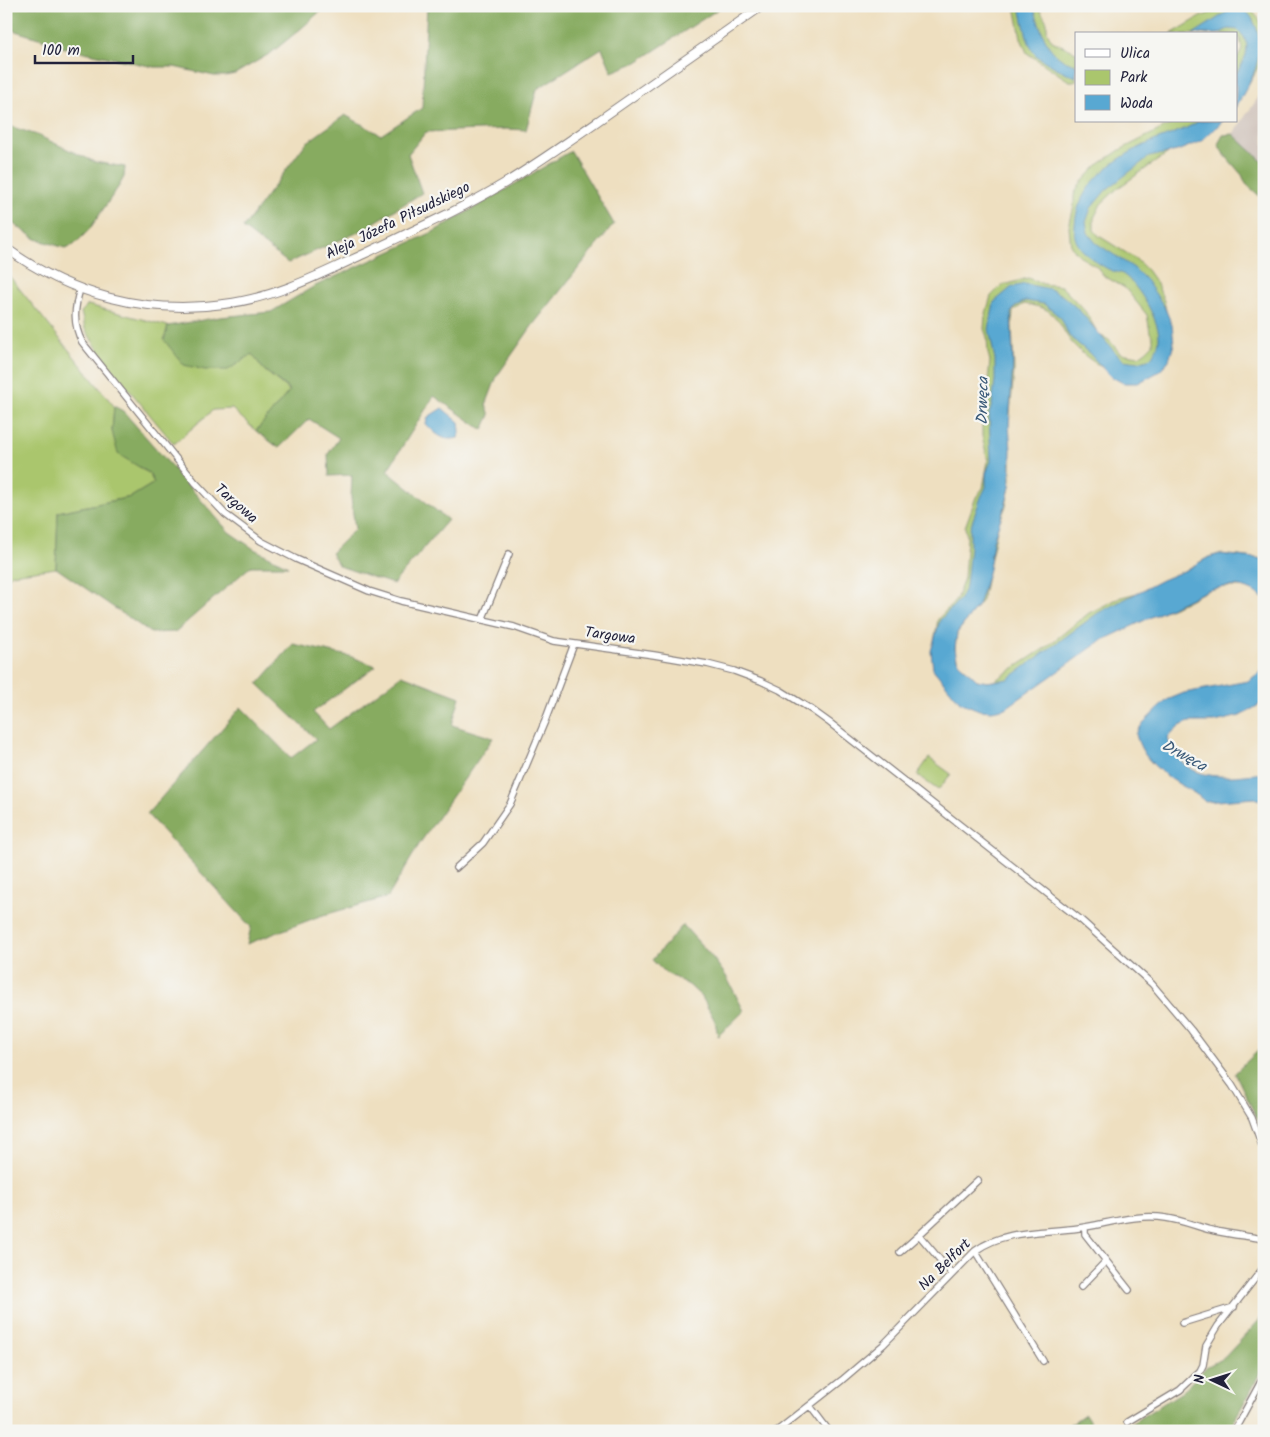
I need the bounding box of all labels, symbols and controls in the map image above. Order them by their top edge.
scale bar [35,32,132,64]
legend [1075,32,1238,122]
text: 100 m [42,39,80,63]
text: Ulica [1120,42,1150,66]
text: Park [1120,66,1148,90]
text: Woda [1120,92,1153,116]
street label: Aleja Józefa Piłsudskiego [322,175,475,266]
water label: Drwęca [970,375,996,425]
street label: Targowa [209,478,263,530]
street label: Targowa [583,621,637,651]
water label: Drwęca [1157,733,1212,779]
street label: Na Belfort [913,1233,977,1297]
north arrow [1188,1354,1238,1404]
text: N [1189,1374,1211,1384]

